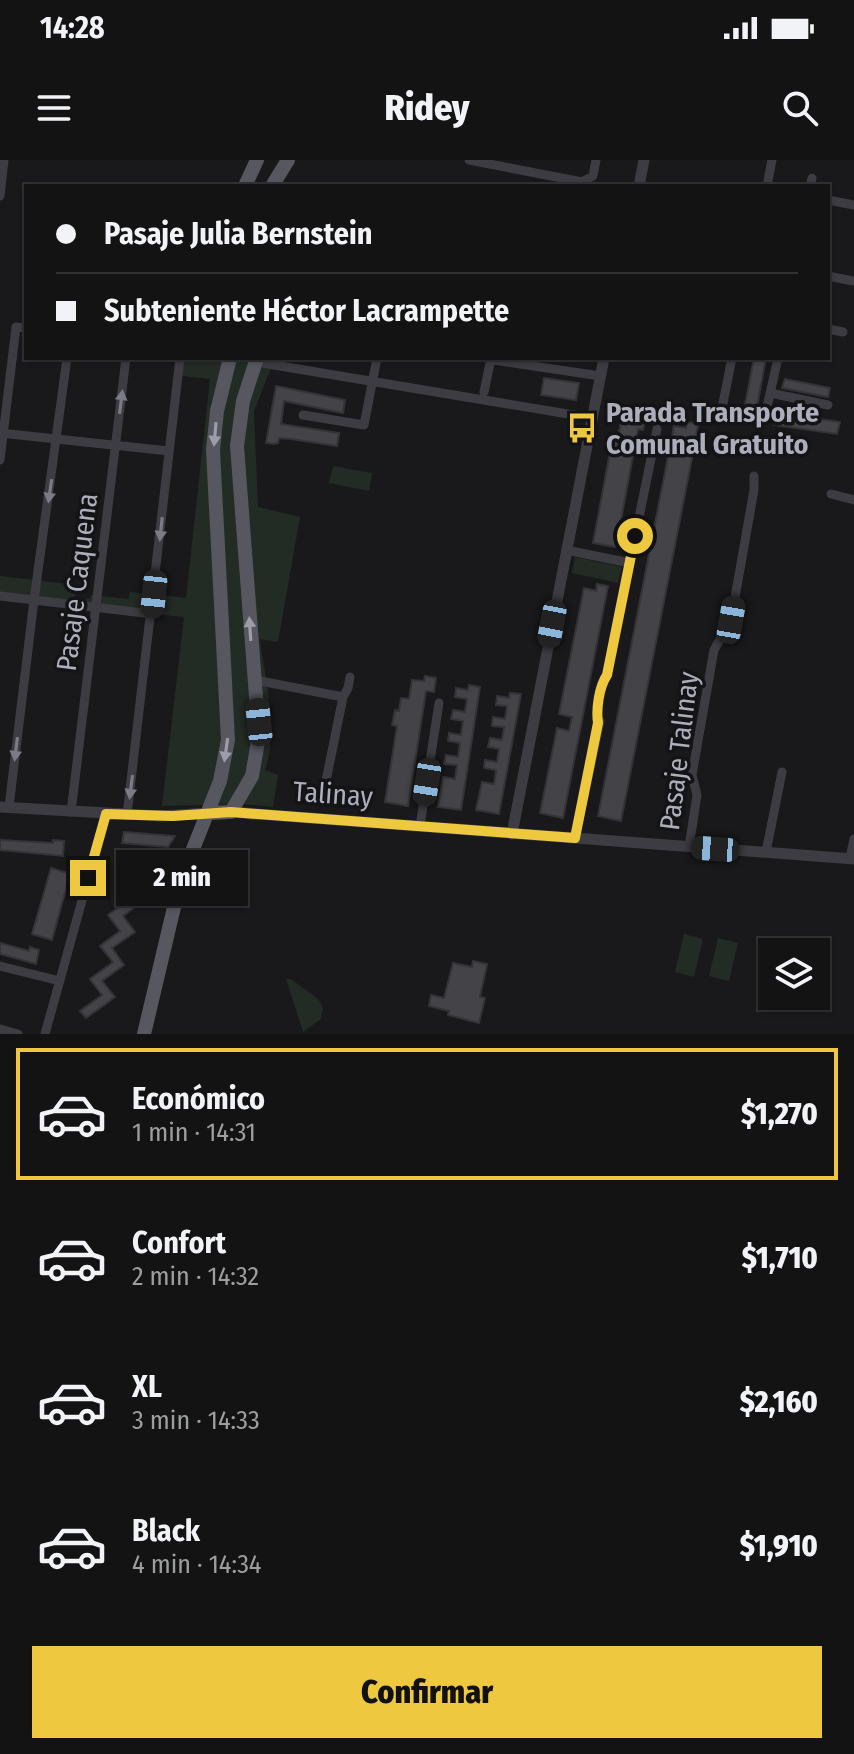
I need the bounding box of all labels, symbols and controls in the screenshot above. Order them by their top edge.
text: 14:28 [40,10,105,46]
icon: menu [32,86,76,130]
text: Ridey [385,86,469,130]
icon: search [778,86,822,130]
text: Pasaje Julia Bernstein [104,216,372,252]
text: Subteniente Héctor Lacrampette [104,293,509,329]
one-way arrow [114,389,127,414]
place label: Parada Transporte Comunal Gratuito [606,396,819,461]
bus stop icon: Parada Transporte Comunal Gratuito [565,411,599,445]
one-way arrow [208,422,221,447]
one-way arrow [43,479,56,504]
street label: Pasaje Caquena [50,491,104,673]
one-way arrow [155,516,168,541]
route start [617,518,653,554]
car [140,569,168,619]
car [715,594,747,646]
car [536,598,568,650]
one-way arrow [243,616,256,641]
street label: Pasaje Talinay [653,669,705,832]
car [245,697,273,747]
one-way arrow [10,737,23,762]
one-way arrow [219,738,232,763]
car [411,756,443,808]
one-way arrow [124,775,137,800]
street label: Talinay [292,775,375,813]
car [690,835,740,863]
callout: 2 min [116,850,248,906]
route end [70,860,106,896]
text: 2 min [153,862,211,893]
map controls [758,938,830,1010]
button: layers [758,938,830,1010]
icon: car [36,1078,108,1150]
text: Económico [132,1081,265,1117]
text: $1,270 [741,1096,818,1132]
text: 1 min · 14:31 [132,1117,256,1148]
icon: car [36,1222,108,1294]
text: Confort [132,1225,226,1261]
text: $1,710 [742,1240,818,1276]
text: 2 min · 14:32 [132,1261,259,1292]
icon: car [36,1366,108,1438]
text: XL [132,1369,162,1405]
text: $2,160 [740,1384,818,1420]
text: 3 min · 14:33 [132,1405,260,1436]
icon: car [36,1510,108,1582]
text: Black [132,1513,200,1549]
text: $1,910 [740,1528,818,1564]
text: 4 min · 14:34 [132,1549,261,1580]
button: Confirmar [32,1646,822,1738]

